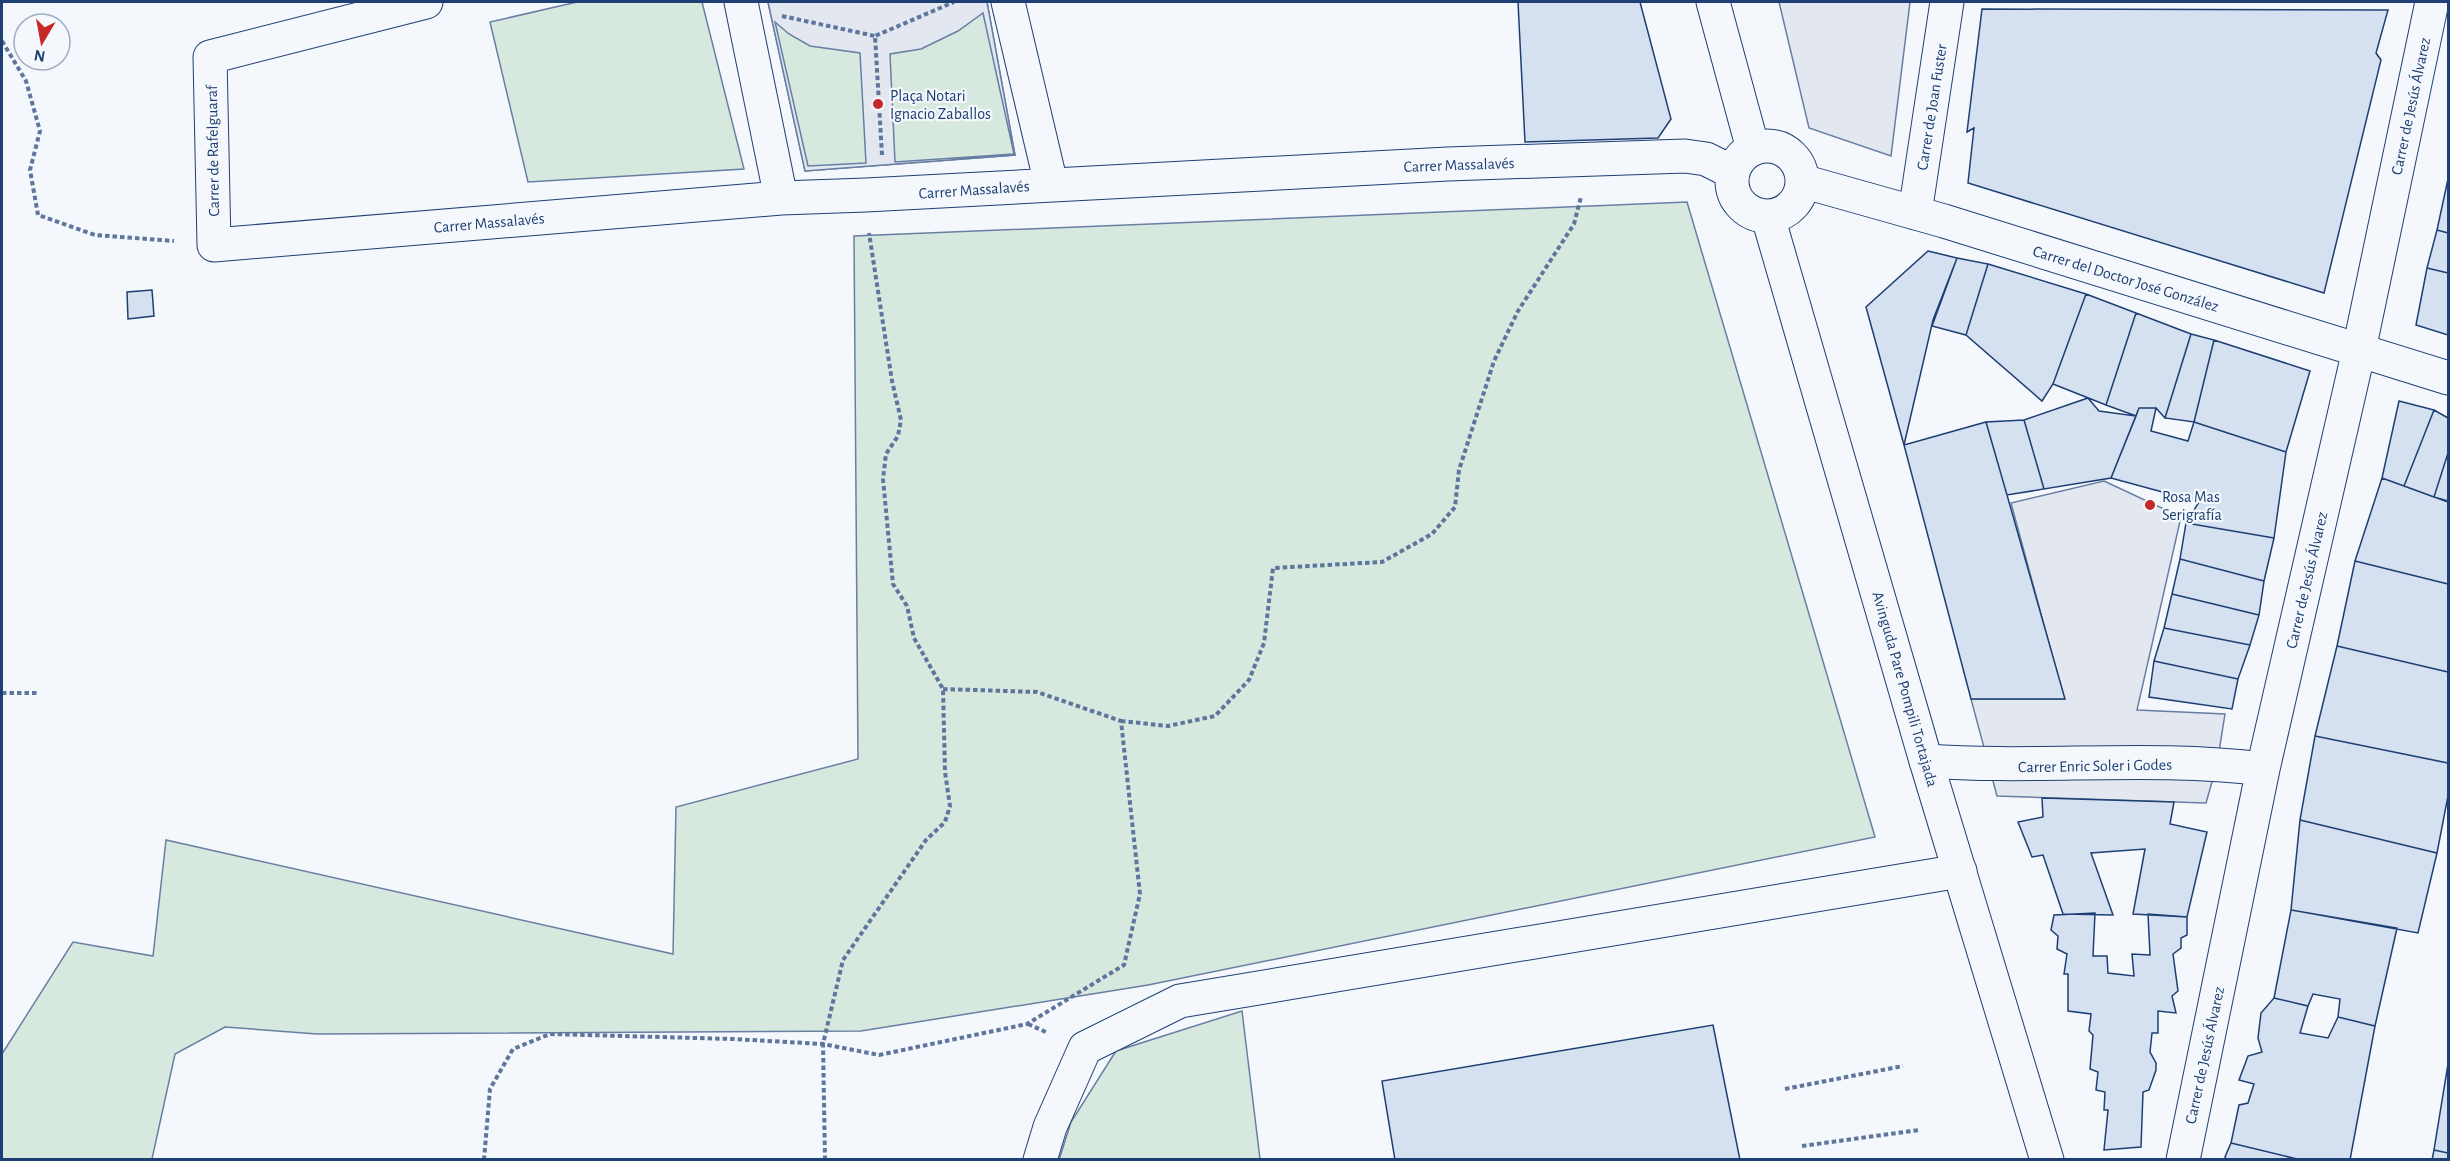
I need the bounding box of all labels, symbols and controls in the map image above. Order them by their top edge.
north arrow [12,12,72,72]
street label: Carrer de Jesús Álvarez [2387,35,2433,176]
street label: Carrer de Joan Fuster [1914,42,1950,171]
text: N [33,47,46,65]
street label: Carrer de Rafelguaraf [204,84,222,217]
place label: Plaça Notari Ignacio Zaballos [890,88,991,122]
marker: Plaça Notari Ignacio Zaballos [871,97,885,111]
street label: Carrer Massalavés [1403,155,1515,175]
street label: Carrer Massalavés [918,178,1030,202]
street label: Carrer Massalavés [433,210,545,236]
street label: Carrer del Doctor José González [2031,243,2221,315]
place label: Rosa Mas Serigrafía [2162,489,2222,523]
marker: Rosa Mas Serigrafía [2143,498,2157,512]
street label: Carrer de Jesús Álvarez [2281,509,2331,650]
street label: Avinguda Pare Pompili Tortajada [1868,590,1941,789]
street label: Carrer Enric Soler i Godes [2018,757,2172,775]
street label: Carrer de Jesús Álvarez [2181,984,2227,1125]

